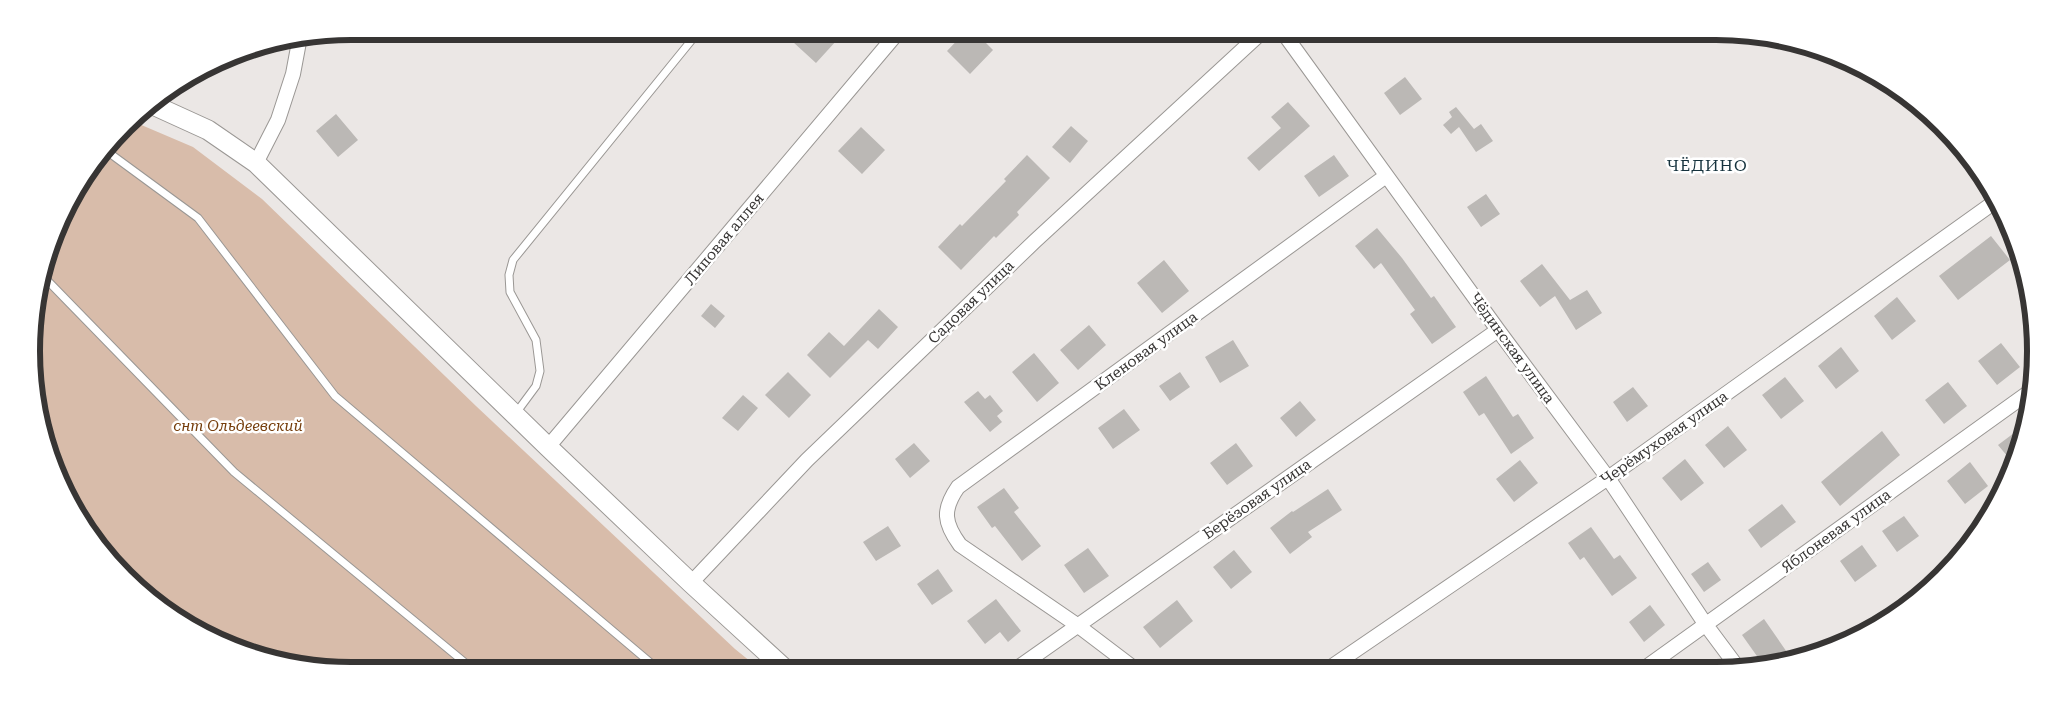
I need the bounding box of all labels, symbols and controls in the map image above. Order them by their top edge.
district label: ЧЁДИНО [1666,156,1748,175]
street label: Липовая аллея [680,189,768,289]
street label: Садовая улица [924,256,1018,348]
street label: Чёдинская улица [1466,289,1558,407]
street label: Кленовая улица [1091,308,1201,394]
street label: Черёмуховая улица [1597,387,1731,489]
park label: снт Ольдеевский [173,417,303,435]
street label: Берёзовая улица [1200,455,1314,543]
street label: Яблоневая улица [1778,485,1894,577]

